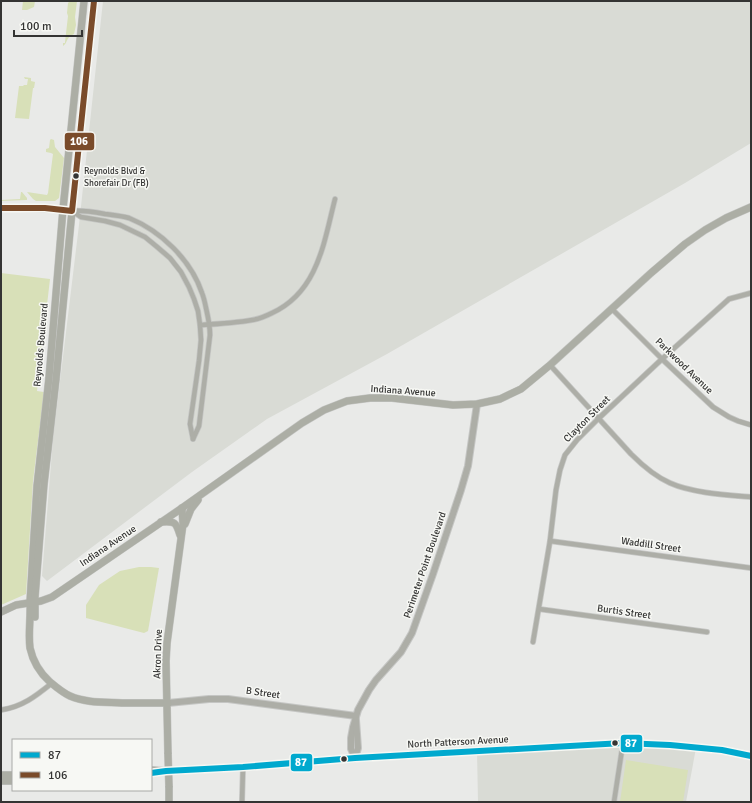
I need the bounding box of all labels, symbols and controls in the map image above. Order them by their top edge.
scale bar [14,12,82,38]
text: 100 m [20,19,52,34]
line badge: 106 [64,132,95,151]
text: 106 [70,135,88,148]
place label: Reynolds Blvd & Shorefair Dr (FB) [84,166,149,189]
marker: Reynolds Blvd & Shorefair Dr (FB) [71,171,81,181]
street label: Reynolds Boulevard [31,303,51,387]
street label: Parkwood Avenue [653,335,715,397]
street label: Indiana Avenue [370,383,436,399]
street label: Clayton Street [561,393,613,445]
street label: Perimeter Point Boulevard [401,510,449,620]
street label: Indiana Avenue [78,523,138,569]
street label: Waddill Street [620,535,682,555]
street label: Burtis Street [596,602,652,622]
street label: Akron Drive [151,629,165,679]
street label: B Street [245,685,281,701]
street label: North Patterson Avenue [407,733,509,751]
line badge: 87 [620,734,643,753]
text: 87 [625,737,637,750]
unlabelled marker [610,738,620,748]
legend [12,739,152,791]
text: 87 [48,748,61,763]
line badge: 87 [290,753,313,772]
unlabelled marker [339,754,349,764]
text: 87 [295,756,307,769]
text: 106 [48,768,67,783]

